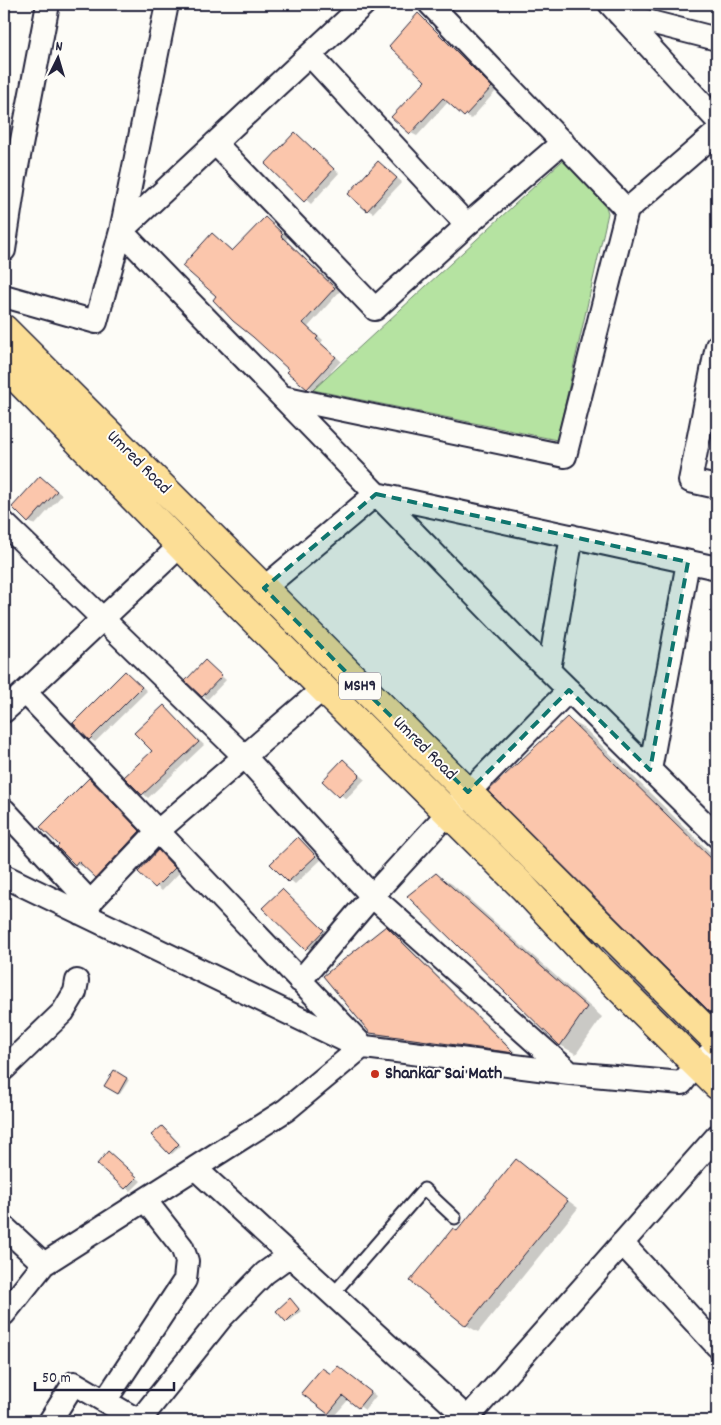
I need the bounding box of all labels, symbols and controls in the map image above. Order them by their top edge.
north arrow [32,32,82,82]
text: N [55,37,63,57]
street label: Umred Road [100,425,176,501]
road number: MSH9 [339,672,381,699]
street label: Umred Road [386,711,462,787]
place label: Shankar Sai Math [385,1062,502,1087]
marker: Shankar Sai Math [369,1068,381,1080]
scale bar [35,1360,174,1392]
text: 50 m [42,1368,71,1390]

